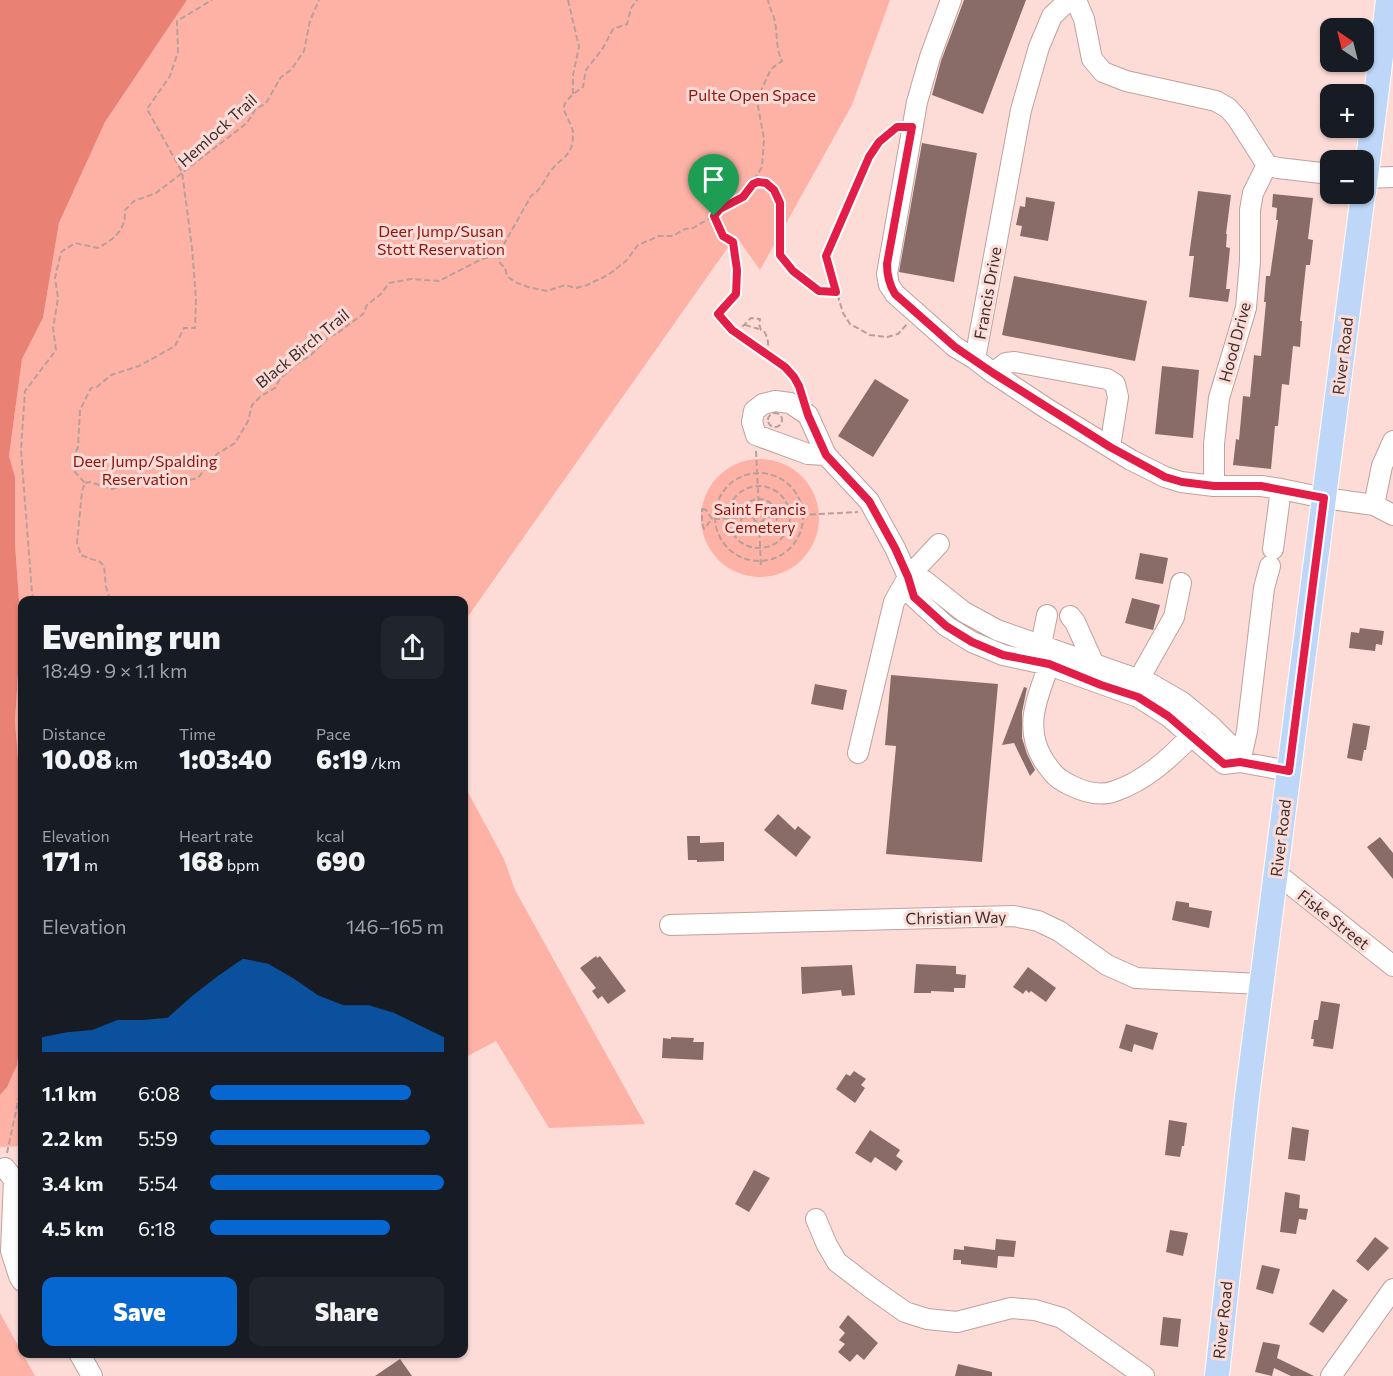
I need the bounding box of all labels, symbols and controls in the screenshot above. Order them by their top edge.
north arrow [1320,18,1374,72]
map controls [1320,18,1374,204]
button: + [1320,84,1374,138]
park label: Pulte Open Space [688,85,816,104]
street label: Hemlock Trail [174,90,260,170]
button: − [1320,150,1374,204]
pin [688,154,739,216]
icon: arrive [697,163,730,196]
park label: Deer Jump/Susan Stott Reservation [377,221,505,258]
street label: Francis Drive [970,245,1004,341]
street label: Hood Drive [1214,300,1254,384]
street label: Black Birch Trail [251,304,353,392]
street label: River Road [1328,316,1356,396]
park label: Deer Jump/Spalding Reservation [73,451,218,488]
park label: Saint Francis Cemetery [714,499,806,536]
text: Evening run [42,615,221,656]
button: share [381,616,444,679]
text: 18:49 · 9 × 1.1 km [42,658,187,682]
text: Distance [42,724,106,743]
text: Time [179,724,216,743]
text: Pace [316,724,351,743]
text: 10.08 [42,743,112,774]
text: 1:03:40 [179,743,272,774]
text: 6:19 [316,743,368,774]
text: km [112,753,138,772]
text: /km [368,753,401,772]
street label: River Road [1266,798,1294,878]
text: Elevation [42,826,110,845]
text: Heart rate [179,826,253,845]
text: kcal [316,826,345,845]
text: 171 [42,845,81,876]
text: 168 [179,845,224,876]
text: 690 [316,845,365,876]
text: m [81,855,98,874]
text: bpm [224,855,260,874]
street label: Fiske Street [1294,885,1374,953]
street label: Christian Way [905,907,1007,927]
text: Elevation [42,914,127,938]
text: 146–165 m [346,914,444,938]
text: 1.1 km [42,1081,97,1105]
text: 6:08 [138,1081,180,1105]
text: 2.2 km [42,1126,103,1150]
text: 5:59 [138,1126,178,1150]
text: 3.4 km [42,1171,104,1195]
text: 5:54 [138,1171,178,1195]
text: 4.5 km [42,1216,104,1240]
text: 6:18 [138,1216,176,1240]
button: Save [42,1277,237,1346]
button: Share [249,1277,444,1346]
street label: River Road [1208,1280,1236,1360]

